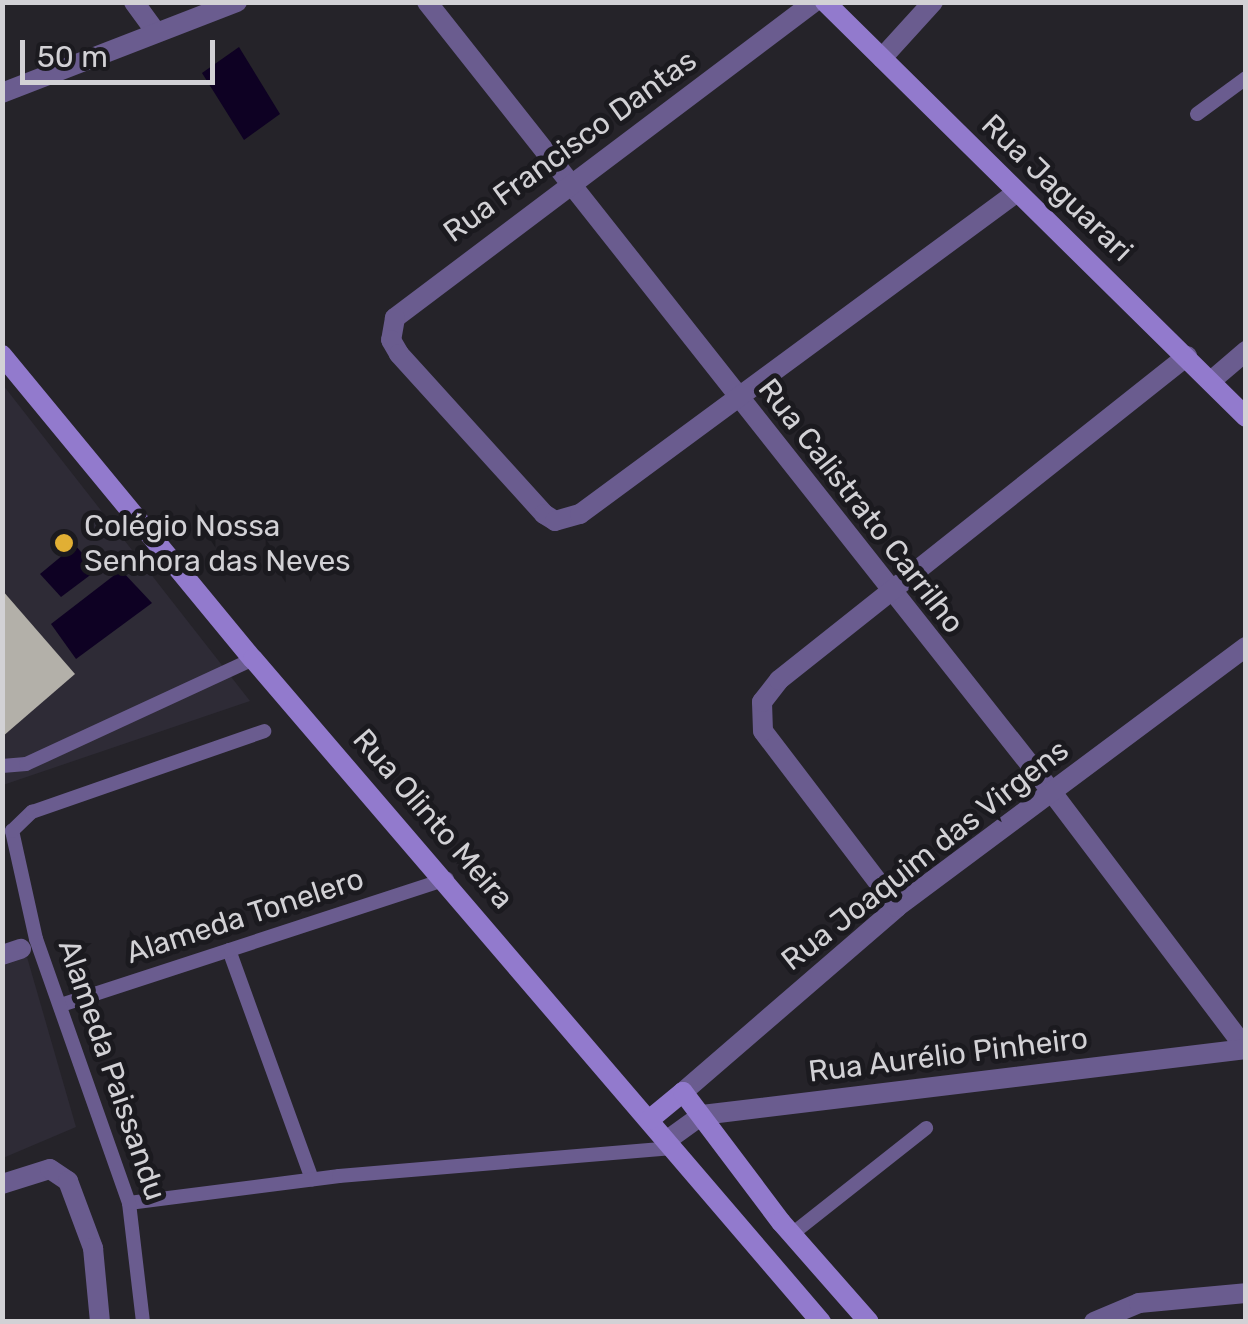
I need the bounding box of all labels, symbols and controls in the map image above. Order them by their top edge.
scale bar [25,20,220,82]
text: 50 m [37,39,108,75]
street label: Rua Francisco Dantas [437,42,703,250]
street label: Rua Jaguarari [974,107,1140,269]
street label: Rua Calistrato Carrilho [750,372,972,640]
place label: Colégio Nossa Senhora das Neves [84,508,351,578]
marker: Colégio Nossa Senhora das Neves [53,532,75,554]
street label: Rua Olinto Meira [345,722,521,916]
street label: Rua Joaquim das Virgens [774,732,1076,978]
street label: Alameda Tonelero [121,861,369,971]
street label: Alameda Paissandu [51,935,173,1205]
street label: Rua Aurélio Pinheiro [806,1020,1090,1090]

